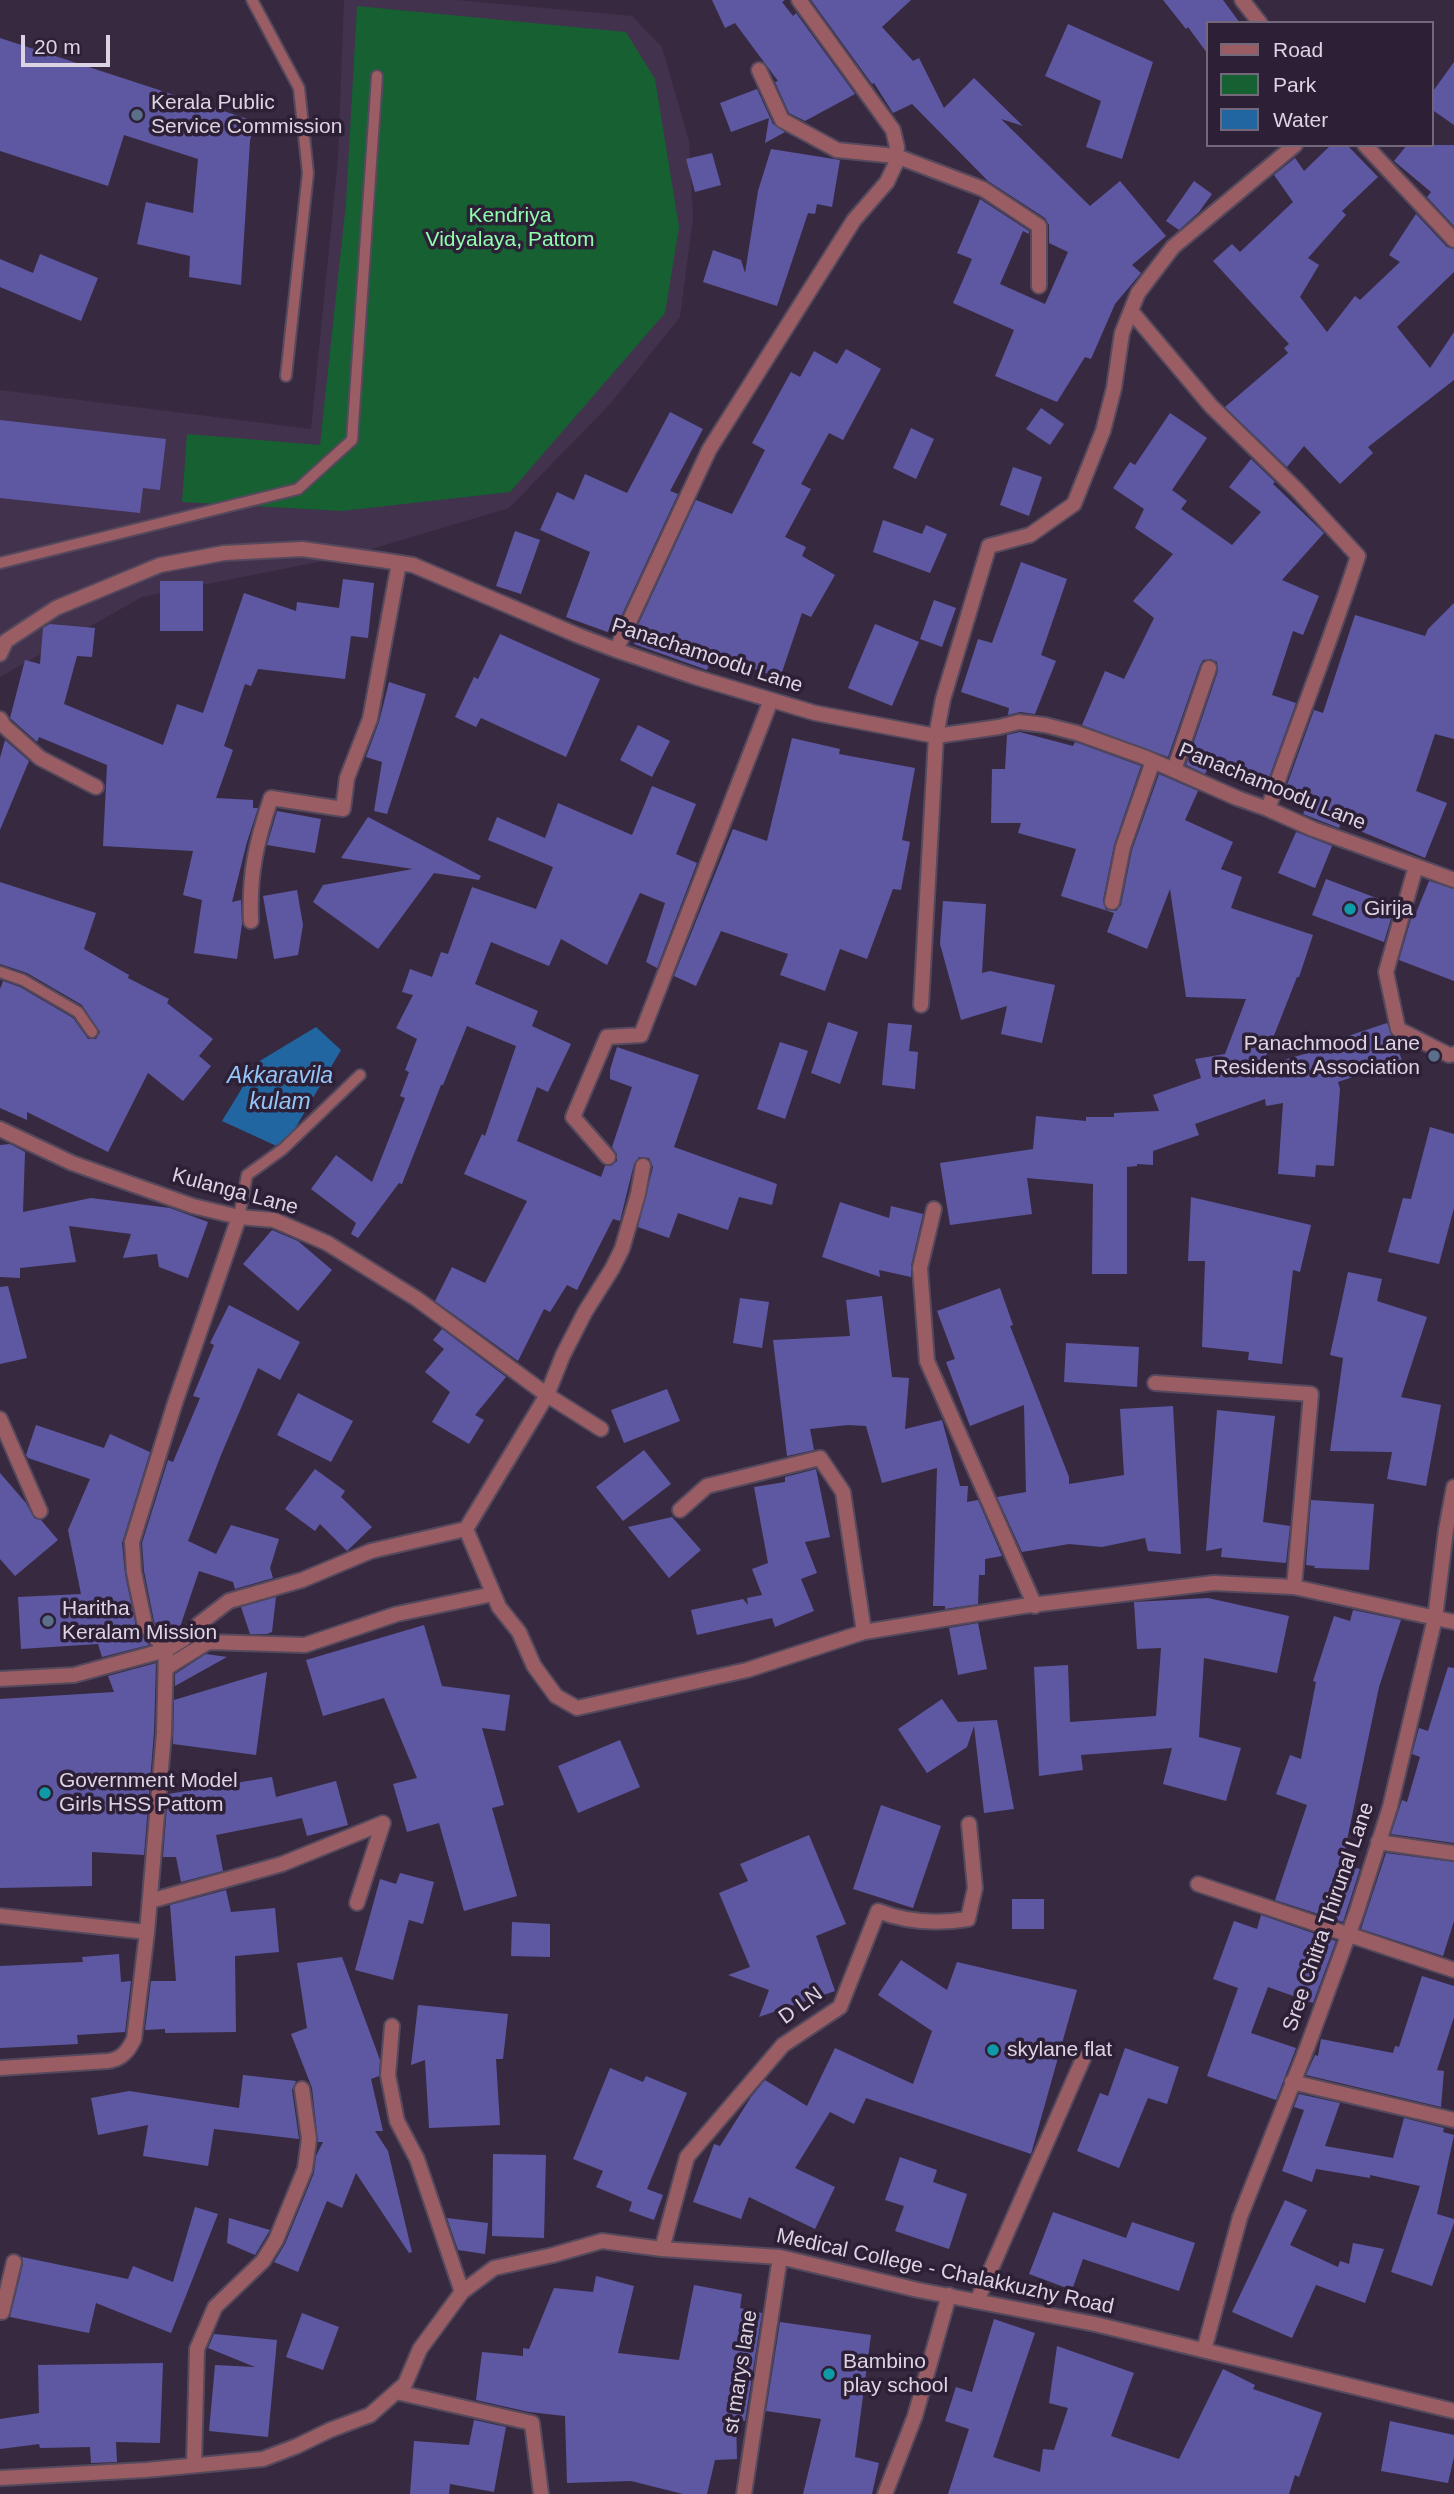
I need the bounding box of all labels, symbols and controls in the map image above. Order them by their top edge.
scale bar [24,21,114,65]
legend [1206,21,1433,147]
text: 20 m [34,35,81,58]
text: Road [1273,38,1323,61]
text: Park [1273,73,1316,96]
place label: Kerala Public Service Commission [151,90,342,140]
marker: Kerala Public Service Commission [129,107,145,123]
text: Water [1273,108,1328,131]
park label: Kendriya Vidyalaya, Pattom [426,203,594,253]
street label: Panachamoodu Lane [608,613,806,699]
street label: Panachamoodu Lane [1175,738,1369,836]
place label: Girija [1364,896,1413,922]
marker: Girija [1342,901,1358,917]
place label: Panachmood Lane Residents Association [1213,1031,1420,1081]
marker: Panachmood Lane Residents Association [1426,1048,1442,1064]
water label: Akkaravila kulam [227,1063,333,1117]
street label: Kulanga Lane [169,1163,301,1221]
place label: Haritha Keralam Mission [62,1596,217,1646]
marker: Haritha Keralam Mission [40,1613,56,1629]
place label: Government Model Girls HSS Pattom [59,1768,238,1818]
marker: Government Model Girls HSS Pattom [37,1785,53,1801]
street label: Sree Chitra Thirunal Lane [1278,1799,1380,2035]
street label: D LN [774,1982,828,2030]
place label: skylane flat [1007,2037,1112,2063]
marker: skylane flat [985,2042,1001,2058]
street label: Medical College - Chalakkuzhy Road [774,2224,1116,2320]
street label: st marys lane [719,2308,763,2436]
place label: Bambino play school [843,2349,948,2399]
marker: Bambino play school [821,2366,837,2382]

